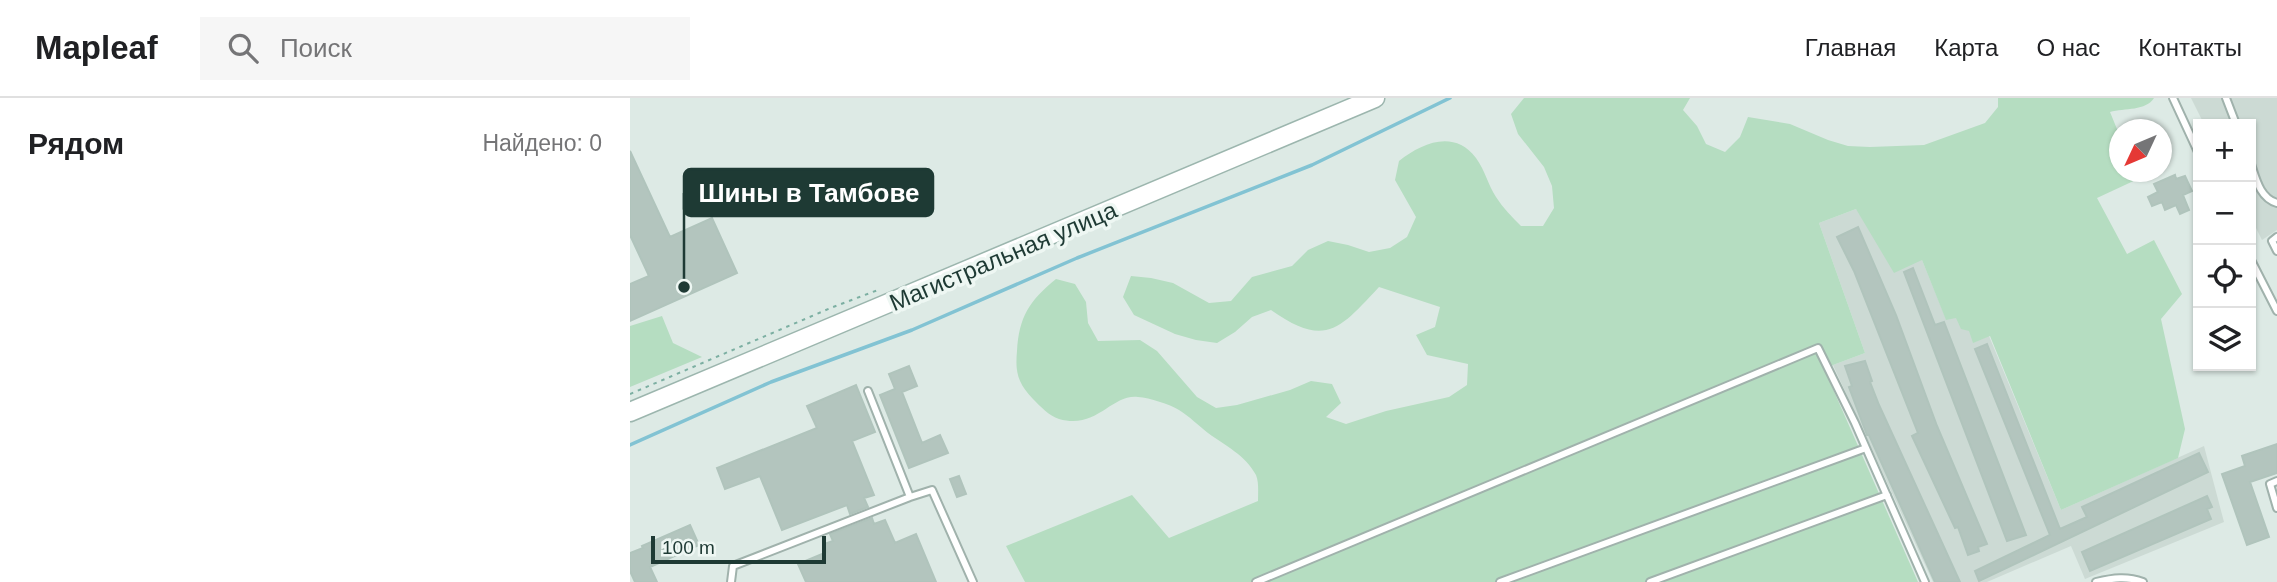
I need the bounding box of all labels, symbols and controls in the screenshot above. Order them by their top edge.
search box [200,17,690,80]
text: Mapleaf [35,29,158,66]
icon: search [224,29,262,67]
text: Поиск [280,33,352,63]
text: Главная [1805,34,1896,61]
text: Карта [1934,34,1998,61]
text: О нас [2036,34,2100,61]
text: Контакты [2138,34,2242,61]
north arrow [2109,119,2172,182]
map controls [2193,119,2256,371]
button: + [2193,119,2256,182]
text: Рядом [28,127,124,160]
text: Найдено: 0 [482,130,602,156]
callout: Шины в Тамбове [684,169,933,216]
text: Шины в Тамбове [698,178,920,208]
button: − [2193,182,2256,245]
street label: Магистральная улица [885,196,1121,316]
button: locate [2193,245,2256,308]
button: layers [2193,308,2256,371]
scale bar [651,533,826,565]
text: 100 m [662,537,715,558]

